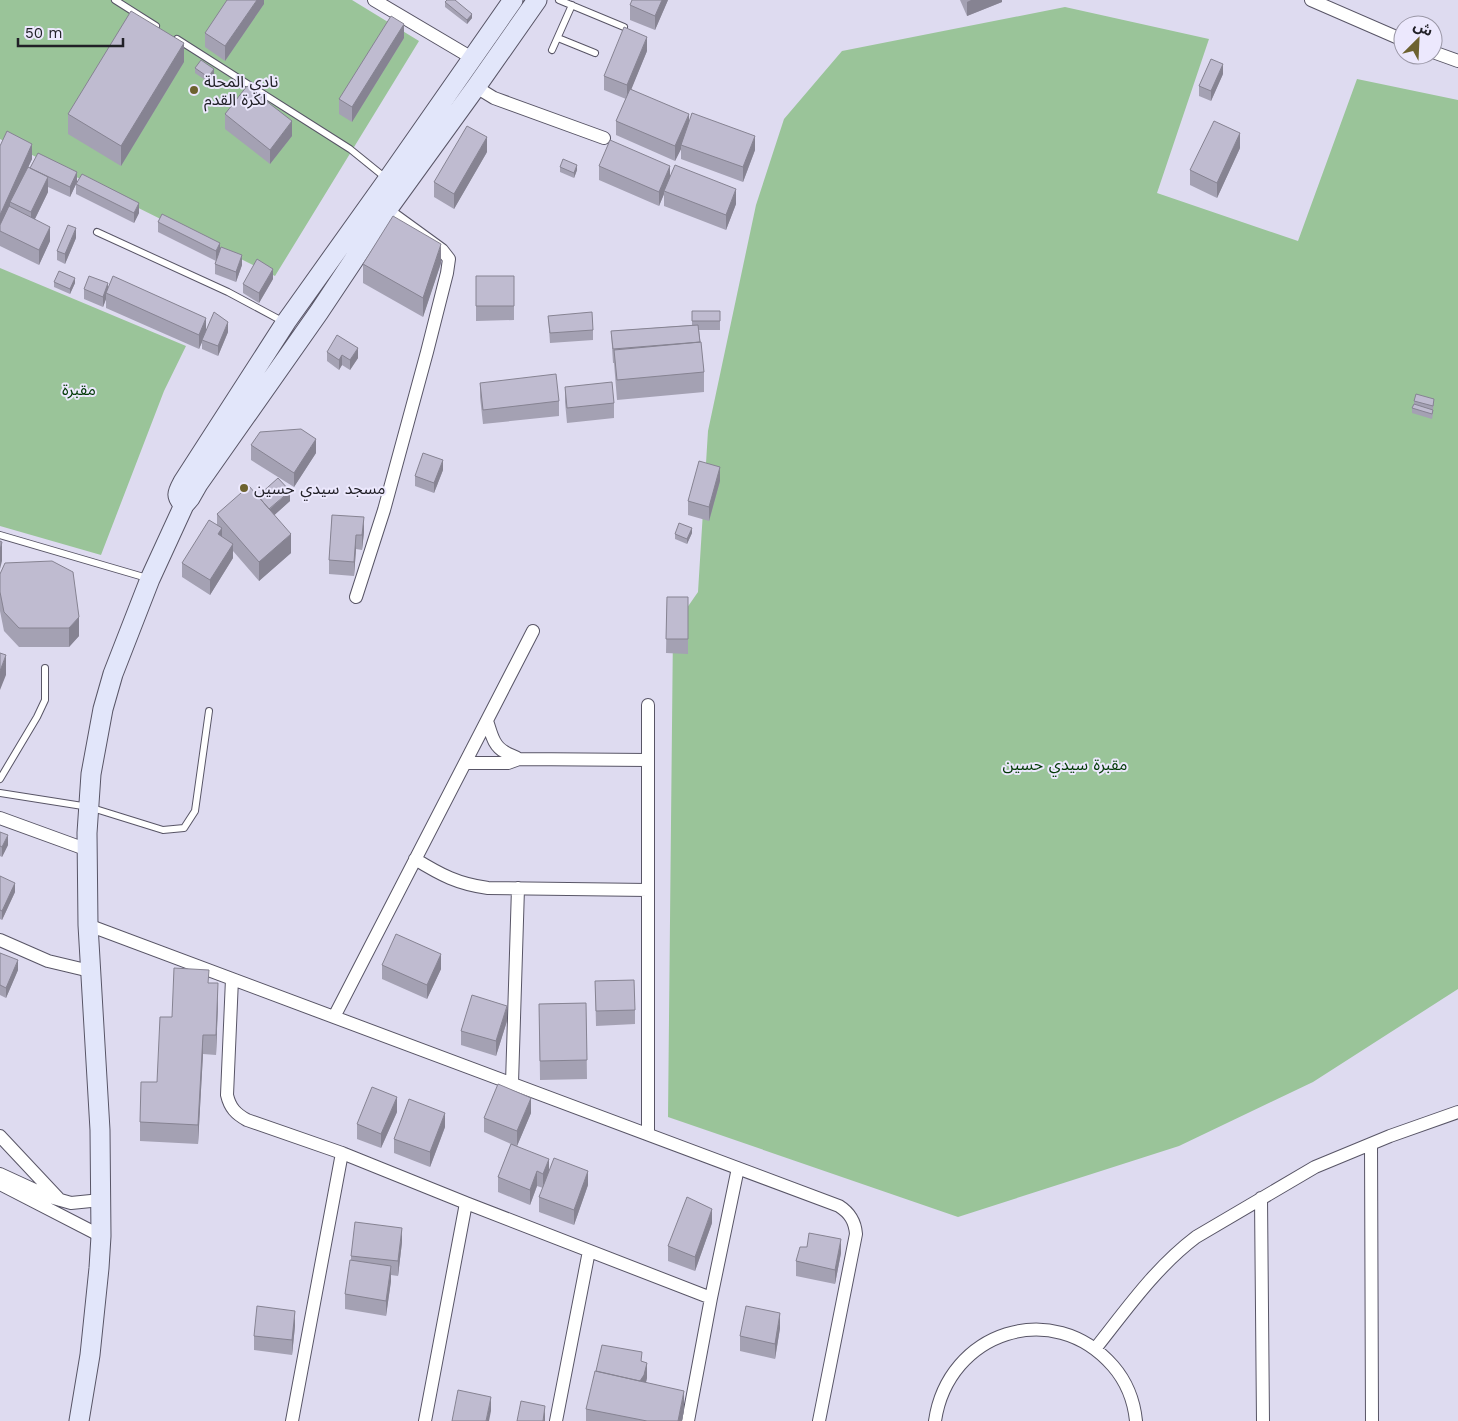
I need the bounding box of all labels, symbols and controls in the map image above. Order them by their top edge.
scale bar [18,15,122,47]
north arrow [1393,15,1443,65]
text: ش [1411,17,1435,39]
text: 50 m [25,24,62,42]
place label: نادي المحلة لكرة القدم [204,72,278,112]
marker: نادي المحلة لكرة القدم [188,84,200,96]
park label: مقبرة [62,380,96,399]
place label: مسجد سيدي حسين [254,479,385,501]
marker: مسجد سيدي حسين [238,482,250,494]
park label: مقبرة سيدي حسين [1003,755,1127,777]

